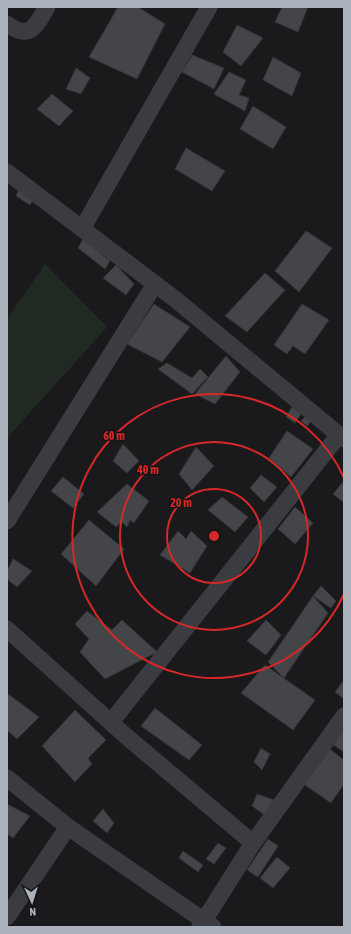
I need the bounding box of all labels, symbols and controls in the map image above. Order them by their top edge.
text: 60 m [103,429,125,443]
text: 40 m [136,463,159,477]
text: 20 m [170,496,192,510]
centre of rings [207,529,221,543]
north arrow [12,882,52,922]
text: N [29,906,36,918]

